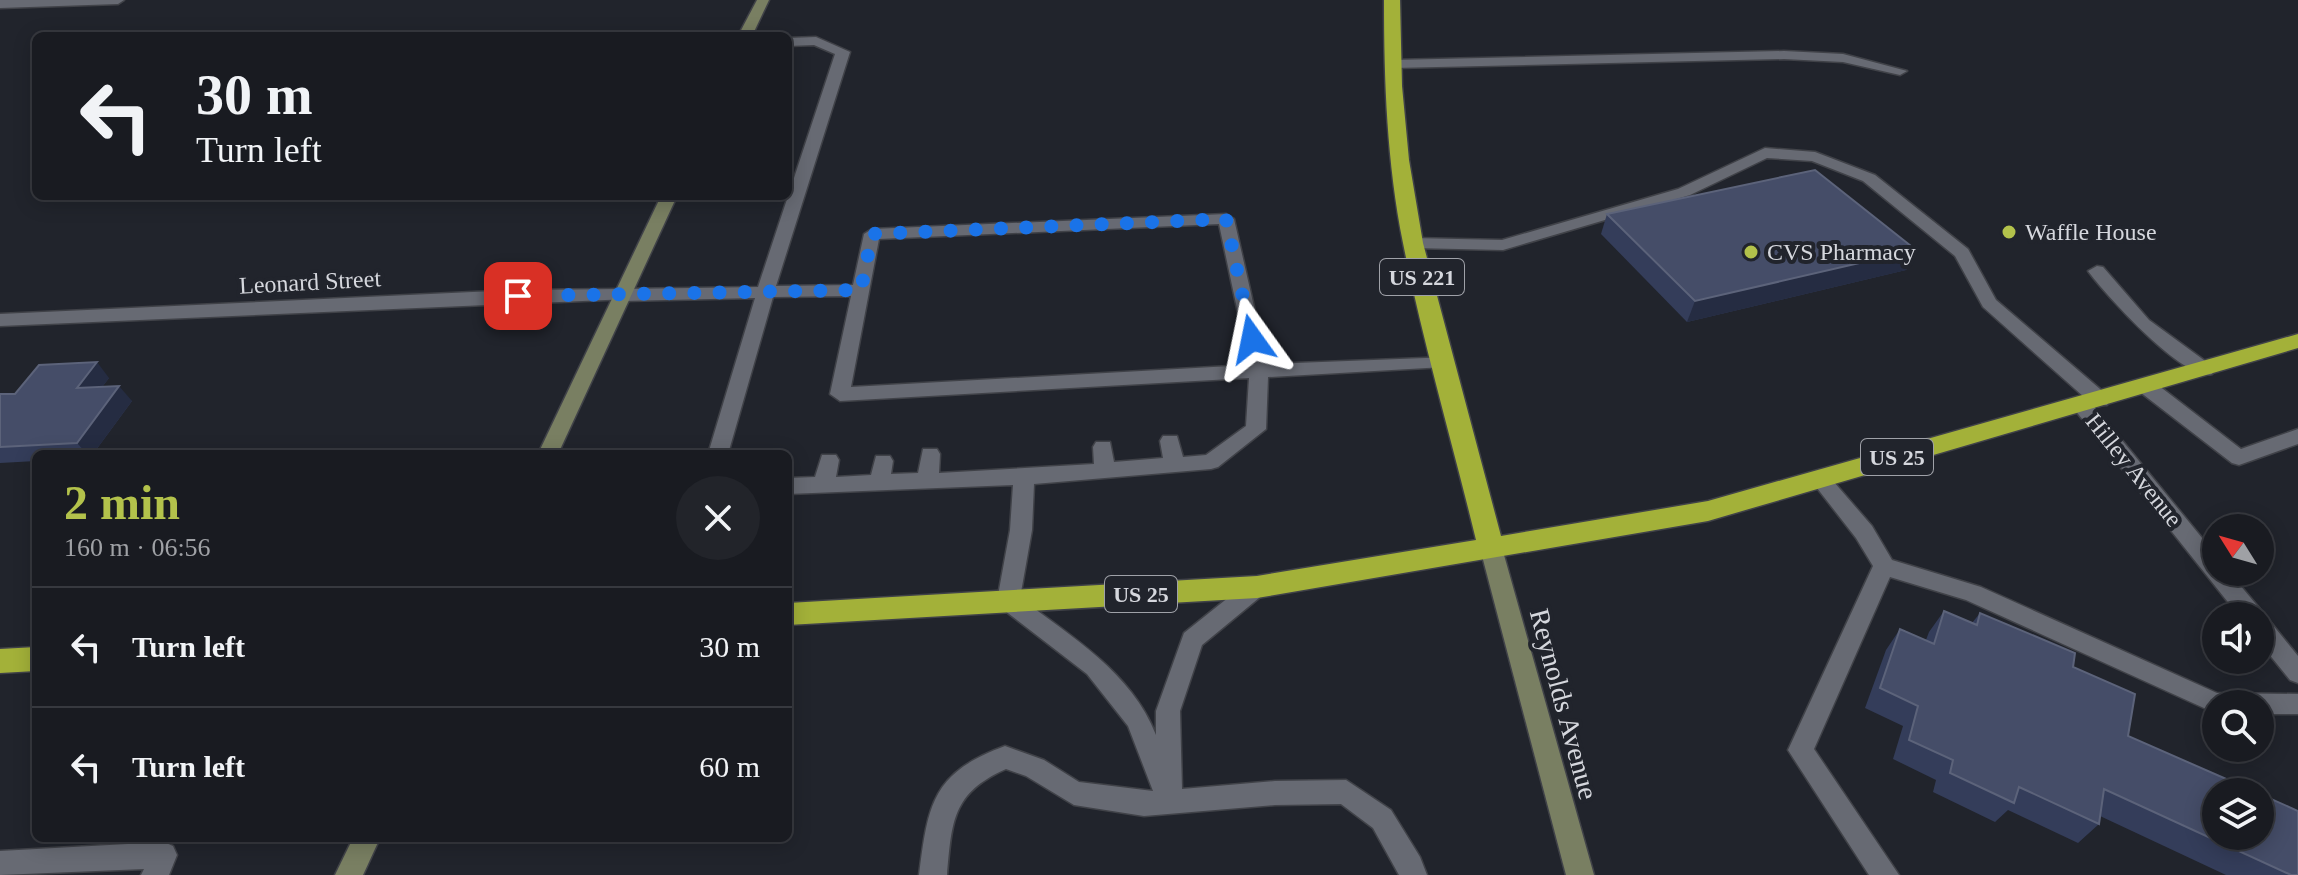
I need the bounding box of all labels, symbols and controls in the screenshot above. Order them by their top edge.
icon: left [64,64,168,168]
text: 30 m [196,64,313,126]
text: Turn left [196,130,322,170]
place label: Waffle House [2025,219,2157,245]
marker: Waffle House [2000,223,2018,241]
place label: CVS Pharmacy [1767,239,1916,265]
marker: CVS Pharmacy [1742,243,1760,261]
road number: US 221 [1380,259,1464,295]
pin [484,262,552,330]
street label: Leonard Street [238,265,382,299]
icon: arrive [496,274,540,318]
position arrow [1210,297,1294,381]
street label: Hilley Avenue [2081,408,2187,532]
road number: US 25 [1861,439,1933,475]
text: 2 min [64,476,180,529]
button: close [676,476,760,560]
north arrow [2202,514,2274,586]
map controls [2202,514,2274,850]
text: 160 m · 06:56 [64,533,211,562]
road number: US 25 [1105,576,1177,612]
button: sound [2202,602,2274,674]
street label: Reynolds Avenue [1524,605,1604,803]
icon: left [64,625,108,669]
text: Turn left [132,630,245,663]
text: 30 m [699,630,760,663]
button: search [2202,690,2274,762]
icon: left [64,745,108,789]
text: Turn left [132,750,245,783]
text: 60 m [699,750,760,783]
button: layers [2202,778,2274,850]

